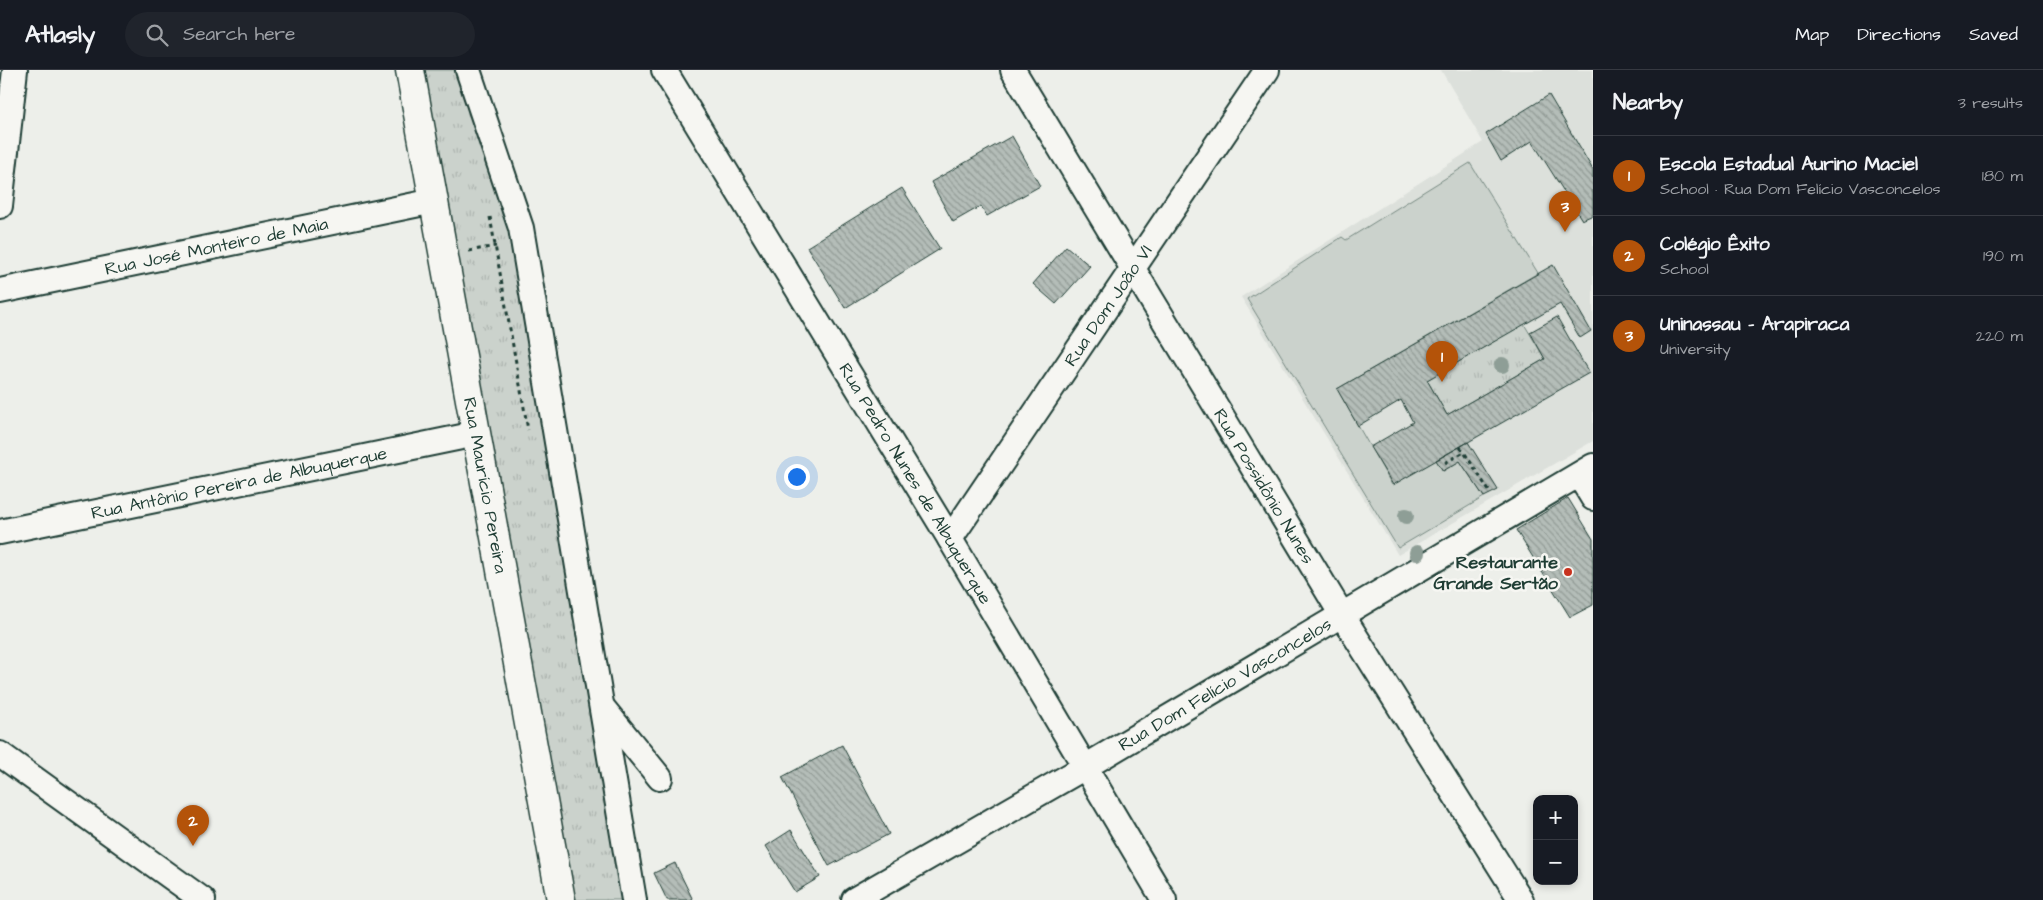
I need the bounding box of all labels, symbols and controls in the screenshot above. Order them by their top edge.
search box [125,12,475,57]
text: Atlasly [25,18,95,52]
icon: search [143,21,171,49]
text: Search here [183,21,295,48]
text: Map [1795,22,1829,47]
text: Directions [1857,22,1941,47]
text: Saved [1969,22,2018,47]
text: Nearby [1613,88,1683,117]
text: 3 results [1958,92,2023,114]
text: Escola Estadual Aurino Maciel [1660,151,1918,178]
text: 1 [1628,165,1630,187]
text: 180 m [1982,165,2023,187]
text: School · Rua Dom Felício Vasconcelos [1660,178,1941,200]
pin: 3 [1549,191,1581,232]
street label: Rua José Monteiro de Maia [103,211,330,281]
text: Colégio Êxito [1660,231,1770,258]
street label: Rua Dom João VI [1058,240,1158,371]
text: 2 [1624,245,1634,267]
text: 190 m [1983,245,2023,267]
text: School [1660,258,1709,280]
text: Uninassau - Arapiraca [1660,311,1849,338]
text: 3 [1625,325,1633,347]
text: 220 m [1976,325,2023,347]
text: University [1660,338,1731,360]
pin: 1 [1426,341,1458,382]
street label: Rua Pedro Nunes de Albuquerque [833,358,998,609]
street label: Rua Maurício Pereira [457,395,514,575]
street label: Rua Possidônio Nunes [1208,404,1321,568]
street label: Rua Antônio Pereira de Albuquerque [89,440,389,525]
your location [784,464,810,490]
place label: Restaurante Grande Sertão [1433,550,1559,596]
marker: Restaurante Grande Sertão [1562,566,1574,578]
street label: Rua Dom Felício Vasconcelos [1113,611,1336,757]
map controls [1533,795,1578,885]
button: + [1533,795,1578,840]
pin: 2 [177,805,209,846]
button: − [1533,840,1578,885]

